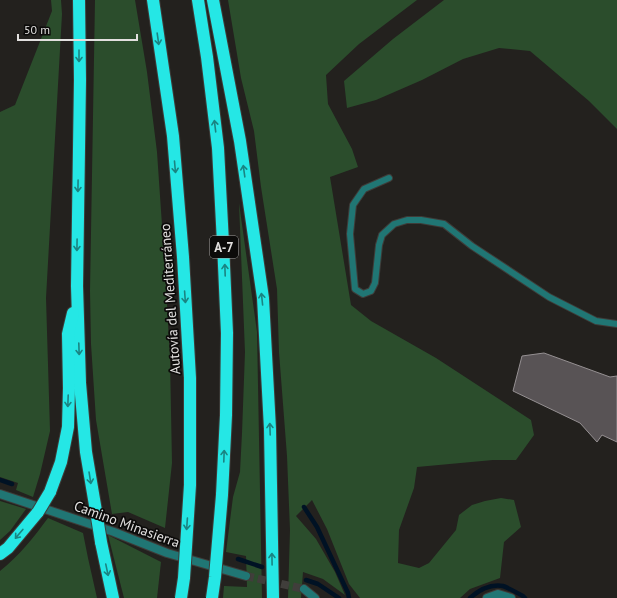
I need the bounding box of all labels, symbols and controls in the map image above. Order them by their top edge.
scale bar [18,16,137,42]
text: 50 m [24,22,50,37]
one-way arrow [154,32,162,45]
one-way arrow [76,49,83,62]
one-way arrow [212,120,219,133]
one-way arrow [172,160,179,173]
one-way arrow [240,165,248,178]
one-way arrow [74,179,82,192]
street label: Autovía del Mediterráneo [156,223,184,375]
road number: A-7 [210,236,238,258]
one-way arrow [73,238,81,251]
one-way arrow [221,264,228,277]
one-way arrow [182,290,189,303]
one-way arrow [259,293,266,306]
one-way arrow [75,342,82,355]
one-way arrow [65,394,72,407]
one-way arrow [267,423,274,436]
one-way arrow [220,450,228,463]
one-way arrow [86,471,94,484]
street label: Camino Minasierra [72,496,182,552]
one-way arrow [184,517,191,530]
one-way arrow [15,529,24,539]
one-way arrow [268,553,276,566]
one-way arrow [104,563,112,576]

